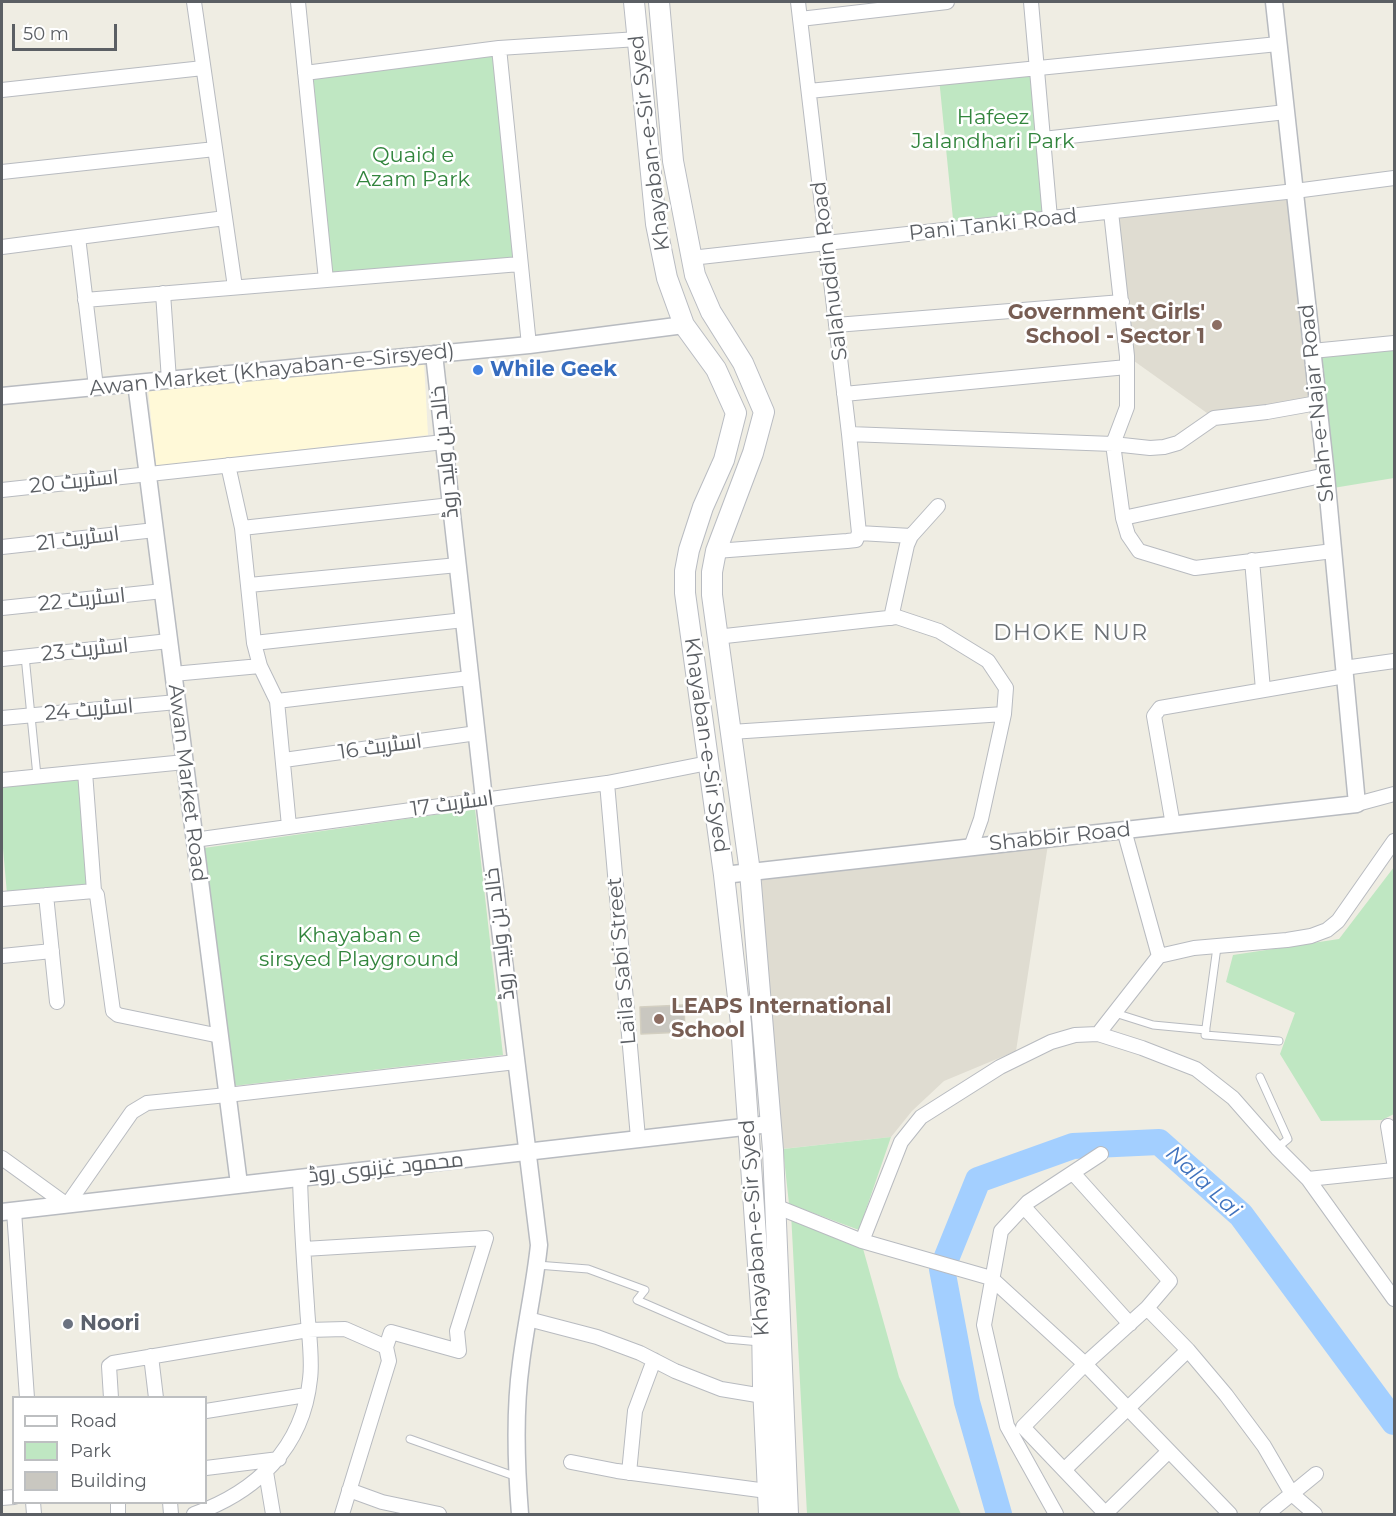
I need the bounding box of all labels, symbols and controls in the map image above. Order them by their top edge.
scale bar [15,12,120,50]
text: 50 m [23,23,69,45]
street label: Khayaban-e-Sir Syed [624,34,676,252]
park label: Hafeez Jalandhari Park [911,105,1075,155]
park label: Quaid e Azam Park [356,143,470,193]
street label: Salahuddin Road [807,180,853,362]
street label: Pani Tanki Road [908,204,1078,246]
place label: Government Girls' School - Sector 1 [1008,300,1205,350]
street label: Shah-e-Najar Road [1294,303,1340,503]
marker: Government Girls' School - Sector 1 [1210,318,1224,332]
street label: Awan Market (Khayaban-e-Sirsyed) [88,338,456,402]
place label: While Geek [490,357,617,383]
marker: While Geek [471,363,485,377]
street label: خالد بن ولید روڈ [425,384,465,520]
street label: اسٹریٹ 20 [28,465,120,499]
street label: اسٹریٹ 21 [35,521,121,557]
street label: اسٹریٹ 22 [37,583,127,617]
district label: DHOKE NUR [993,621,1149,647]
street label: اسٹریٹ 23 [40,633,130,667]
street label: Khayaban-e-Sir Syed [678,636,734,854]
street label: Awan Market Road [162,683,212,883]
street label: اسٹریٹ 24 [44,694,134,726]
street label: اسٹریٹ 16 [337,729,423,765]
street label: اسٹریٹ 17 [409,786,495,822]
street label: Shabbir Road [988,817,1132,857]
street label: خالد بن ولید روڈ [479,866,521,1002]
street label: Laila Sabi Street [602,876,642,1046]
park label: Khayaban e sirsyed Playground [259,923,459,973]
place label: LEAPS International School [671,994,891,1044]
marker: LEAPS International School [652,1012,666,1026]
street label: Khayaban-e-Sir Syed [735,1119,775,1337]
water label: Nala Lai [1160,1141,1246,1223]
street label: محمود غزنوی روڈ [307,1147,465,1189]
place label: Noori [80,1311,140,1337]
marker: Noori [61,1317,75,1331]
legend [12,1396,207,1504]
text: Road [70,1410,117,1432]
text: Park [70,1440,111,1462]
text: Building [70,1470,147,1492]

